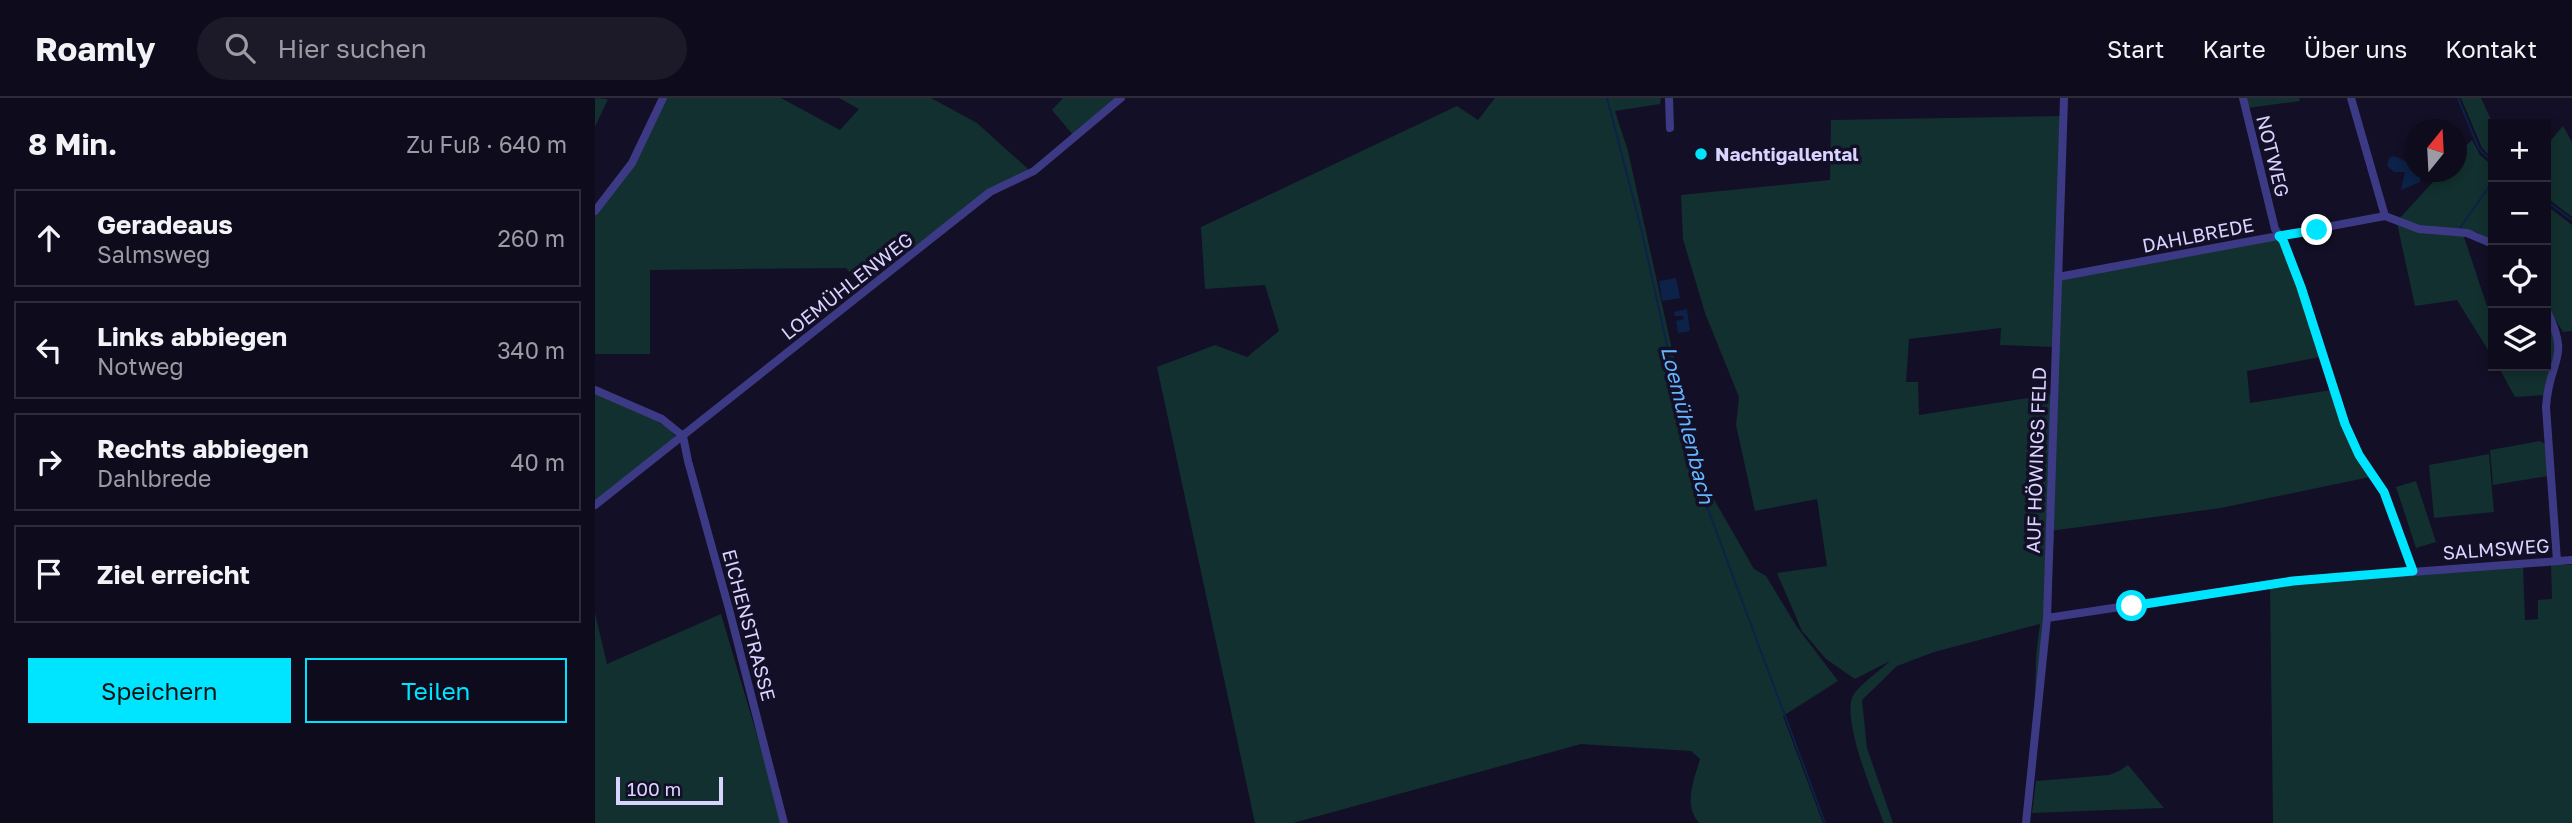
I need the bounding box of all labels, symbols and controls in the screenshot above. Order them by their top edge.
search box [197,17,687,80]
text: Roamly [35,29,155,68]
icon: search [221,29,259,67]
text: Hier suchen [277,33,427,64]
text: Start [2107,34,2164,63]
text: Karte [2202,34,2266,63]
text: Über uns [2304,34,2407,63]
text: Kontakt [2445,34,2537,63]
street label: NOTWEG [2252,113,2295,199]
north arrow [2404,119,2467,182]
map controls [2488,119,2551,371]
button: + [2488,119,2551,182]
text: 8 Min. [28,126,117,162]
text: Zu Fuß · 640 m [406,130,567,158]
place label: Nachtigallental [1715,142,1859,165]
marker: Nachtigallental [1693,146,1709,162]
button: − [2488,182,2551,245]
text: Geradeaus [97,209,233,240]
street label: DAHLBREDE [2140,212,2256,257]
route end [2301,214,2332,245]
icon: ahead [30,219,68,257]
text: 260 m [497,224,565,252]
street label: LOEMÜHLENWEG [776,227,917,344]
text: Salmsweg [97,240,211,268]
button: locate [2488,245,2551,308]
button: layers [2488,308,2551,371]
text: Links abbiegen [97,321,287,352]
icon: left [30,331,68,369]
text: 340 m [497,336,565,364]
water label: Loemühlenbach [1656,343,1720,507]
text: Notweg [97,352,184,380]
street label: AUF HÖWINGS FELD [2021,366,2050,554]
text: Rechts abbiegen [97,433,309,464]
icon: right [30,443,68,481]
text: 40 m [511,448,565,476]
text: Dahlbrede [97,464,211,492]
street label: SALMSWEG [2442,533,2550,564]
street label: EICHENSTRASSE [718,547,781,703]
icon: arrive [30,555,68,593]
text: Ziel erreicht [97,559,250,590]
route start [2116,590,2147,621]
button: Speichern [28,658,291,723]
button: Teilen [305,658,567,723]
scale bar [616,774,723,806]
text: 100 m [627,777,681,800]

